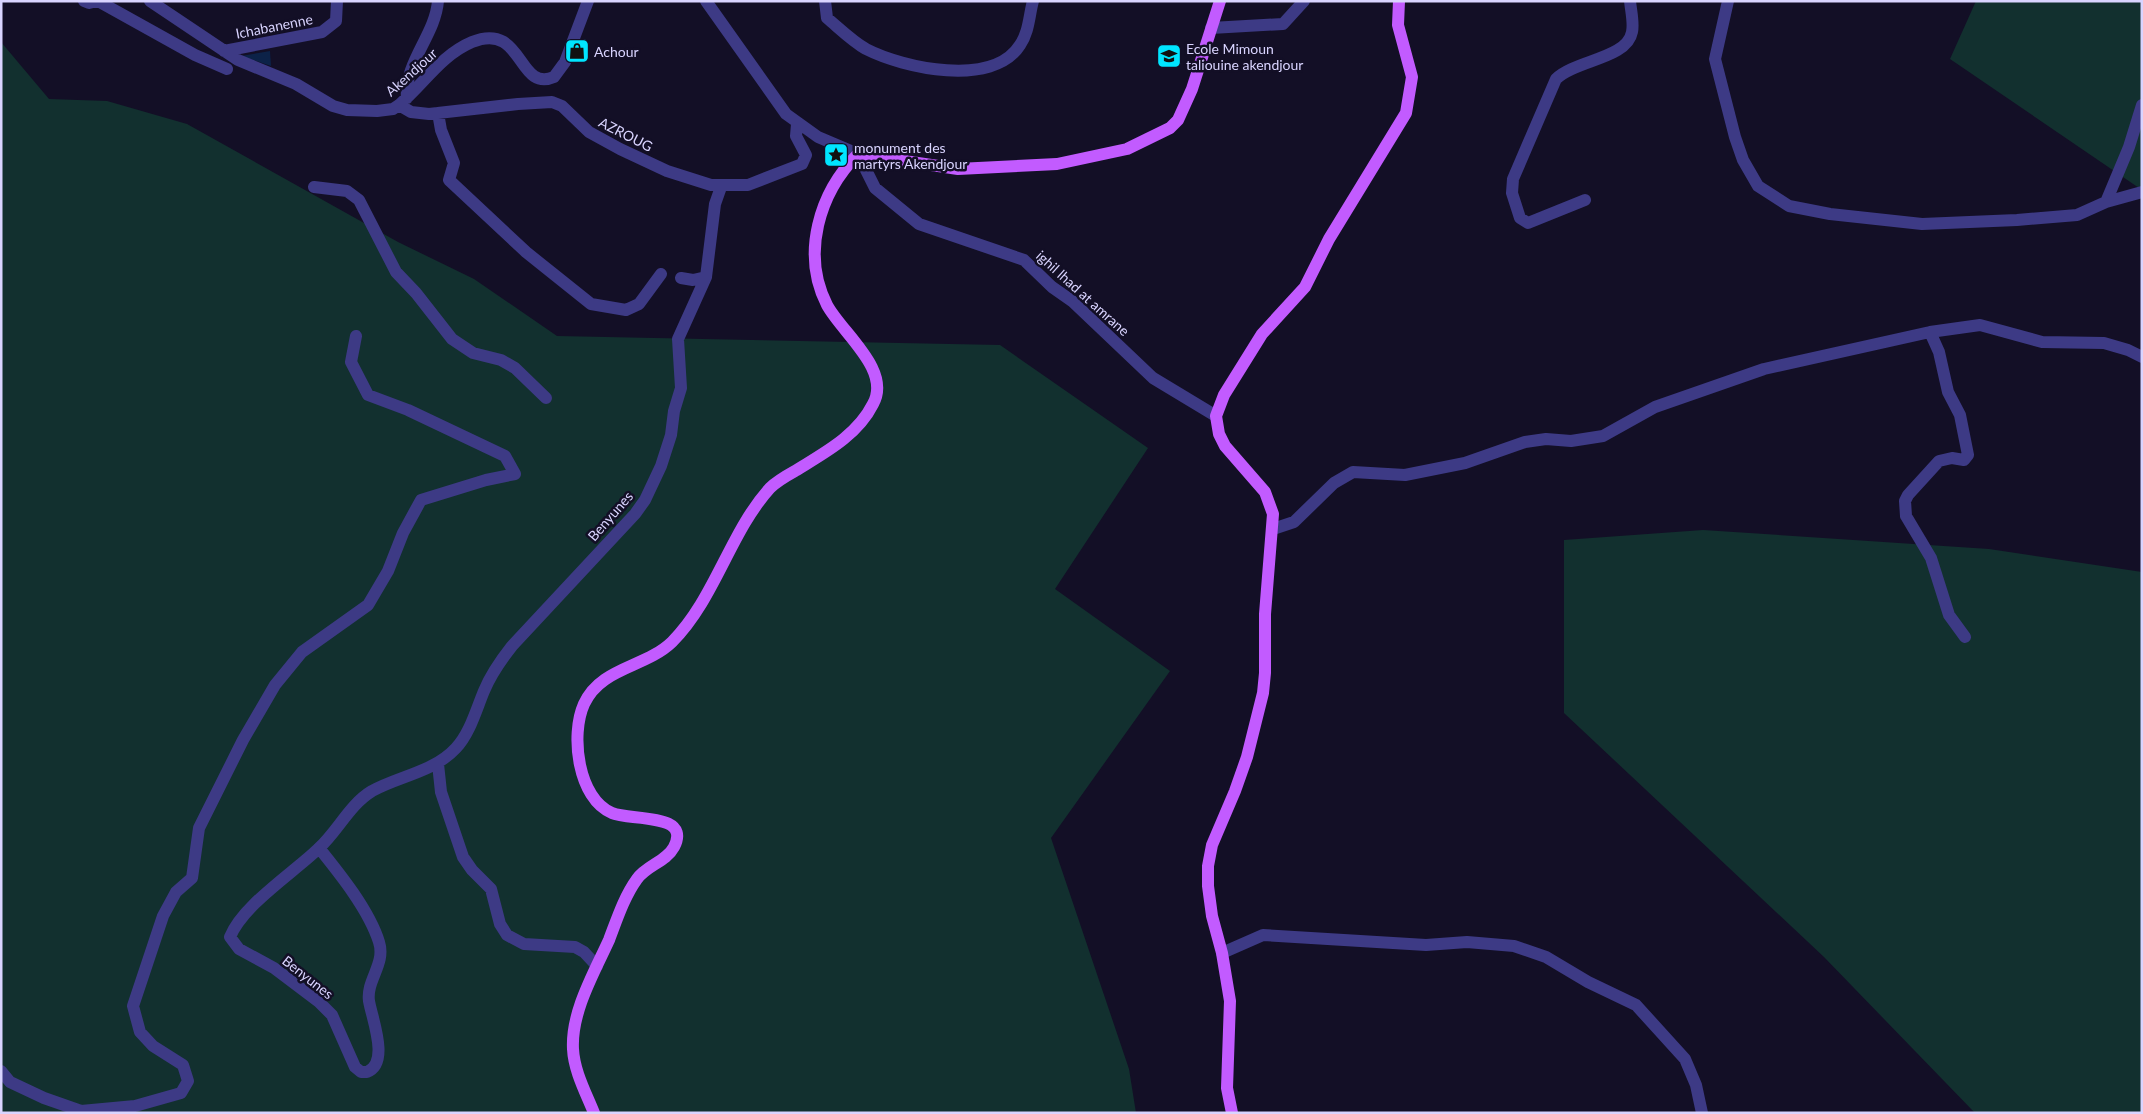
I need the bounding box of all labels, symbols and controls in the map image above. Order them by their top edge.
street label: Ichabanenne [234,10,314,42]
shop icon: Achour [564,38,590,64]
place label: Ecole Mimoun taliouine akendjour [1186,40,1303,73]
place label: Achour [594,43,639,60]
school or university icon: Ecole Mimoun taliouine akendjour [1156,43,1182,69]
street label: Akendjour [382,44,440,100]
street label: AZROUG [596,113,656,155]
place label: monument des martyrs Akendjour [854,139,967,172]
place icon: monument des martyrs Akendjour [823,142,849,168]
street label: ighil lhad at amrane [1033,247,1133,339]
street label: Benyunes [584,488,636,544]
street label: Benyunes [279,952,337,1002]

